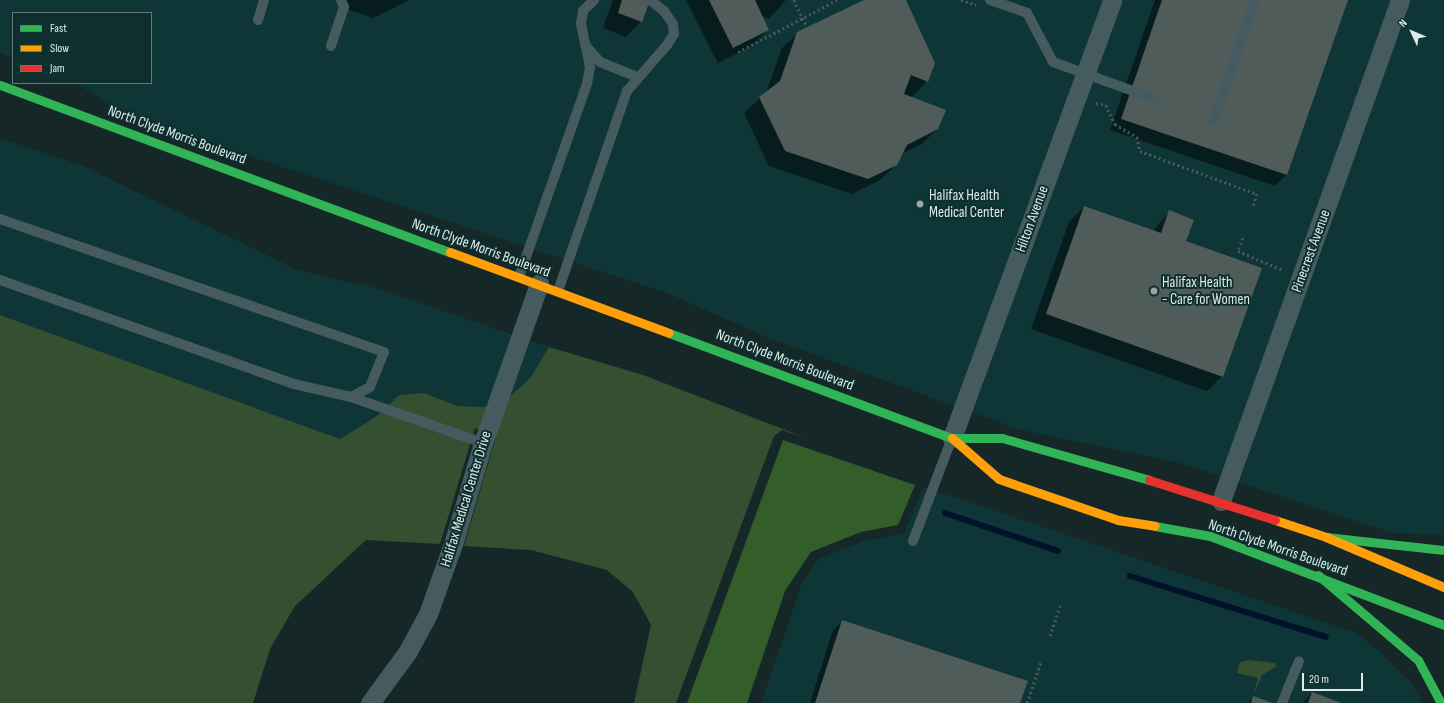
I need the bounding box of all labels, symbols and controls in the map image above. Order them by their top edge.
legend [12,12,152,84]
north arrow [1392,12,1432,52]
text: N [1396,17,1410,30]
text: Fast [50,21,67,36]
text: Slow [50,41,69,56]
text: Jam [50,61,65,76]
street label: North Clyde Morris Boulevard [105,102,249,168]
street label: Hilton Avenue [1012,183,1052,255]
place label: Halifax Health Medical Center [929,186,1004,221]
marker: Halifax Health Medical Center [914,198,926,210]
street label: Pinecrest Avenue [1288,207,1334,295]
street label: North Clyde Morris Boulevard [409,215,553,281]
place label: Halifax Health - Care for Women [1162,273,1250,308]
marker: Halifax Health - Care for Women [1149,286,1159,296]
street label: North Clyde Morris Boulevard [714,325,856,395]
street label: Halifax Medical Center Drive [437,429,495,569]
street label: North Clyde Morris Boulevard [1206,516,1350,580]
scale bar [1304,665,1365,691]
text: 20 m [1309,672,1329,687]

